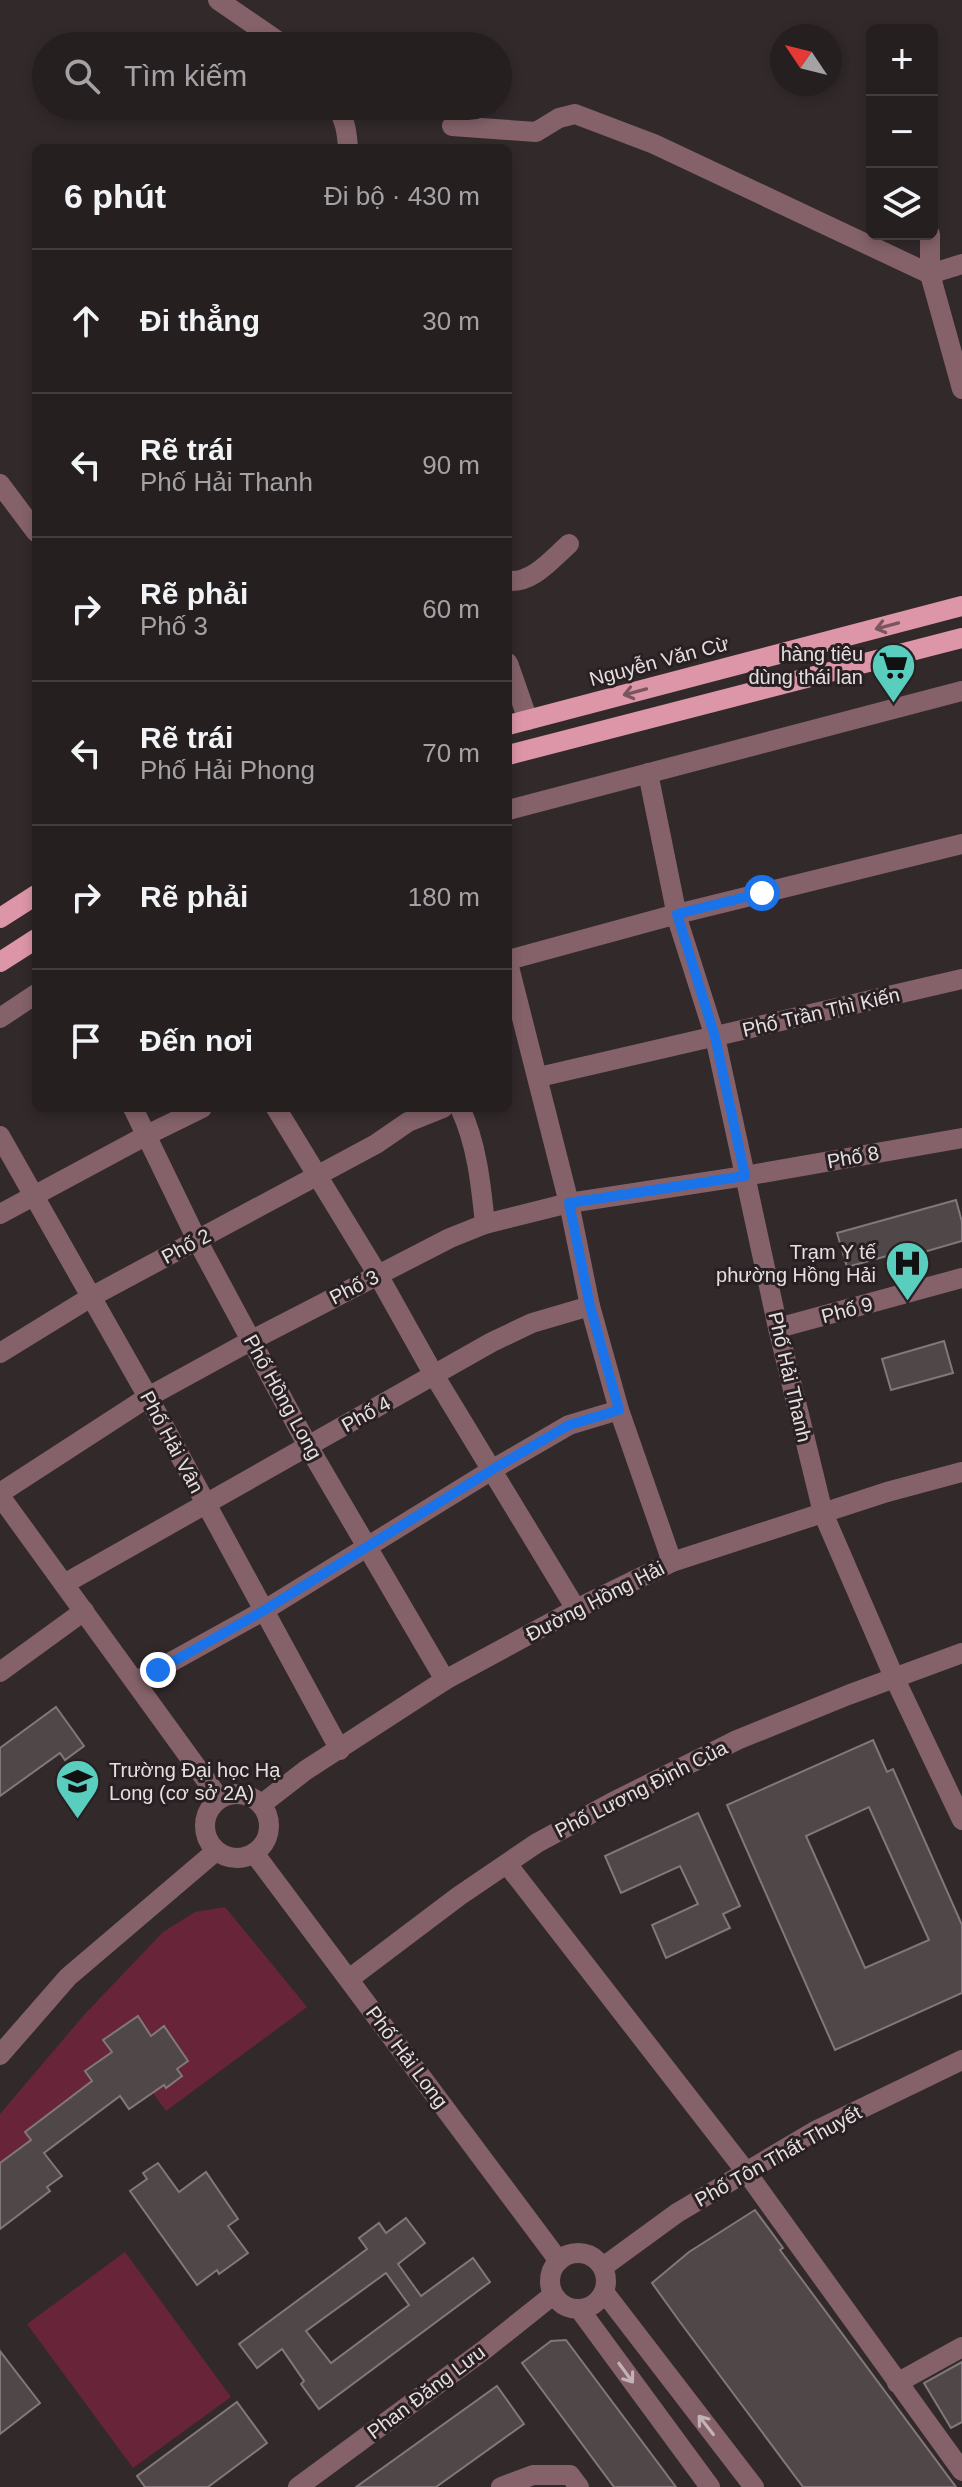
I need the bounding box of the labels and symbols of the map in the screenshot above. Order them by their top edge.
north arrow [770,24,842,96]
one-way arrow [874,619,900,634]
street label: Nguyễn Văn Cừ [587,632,731,690]
supermarket icon: hàng tiêu dùng thái lan [870,641,918,704]
place label: hàng tiêu dùng thái lan [748,643,863,688]
one-way arrow [623,685,649,700]
route start [744,875,780,911]
street label: Phố Trần Thì Kiến [740,983,902,1041]
street label: Phố 8 [825,1142,881,1172]
street label: Phố 2 [158,1224,214,1268]
hospital icon: Trạm Y tế phường Hồng Hải [883,1240,931,1303]
place label: Trạm Y tế phường Hồng Hải [716,1241,876,1286]
street label: Phố 3 [326,1265,382,1309]
street label: Phố 9 [819,1293,875,1327]
street label: Phố Hải Thanh [764,1310,816,1444]
street label: Phố Hồng Long [240,1331,326,1463]
street label: Phố Hải Vân [136,1387,208,1497]
street label: Phố 4 [338,1392,394,1436]
street label: Đường Hồng Hải [522,1557,668,1645]
route end [140,1652,176,1688]
street label: Phố Lương Định Của [551,1736,731,1842]
school or university icon: Trường Đại học Hạ Long (cơ sở 2A) [54,1758,102,1821]
place label: Trường Đại học Hạ Long (cơ sở 2A) [109,1759,281,1804]
street label: Phố Hải Long [362,2002,452,2112]
street label: Phố Tôn Thất Thuyết [691,2101,865,2211]
street label: Phan Đăng Lưu [363,2341,489,2443]
one-way arrow [618,2362,635,2383]
one-way arrow [698,2415,715,2436]

